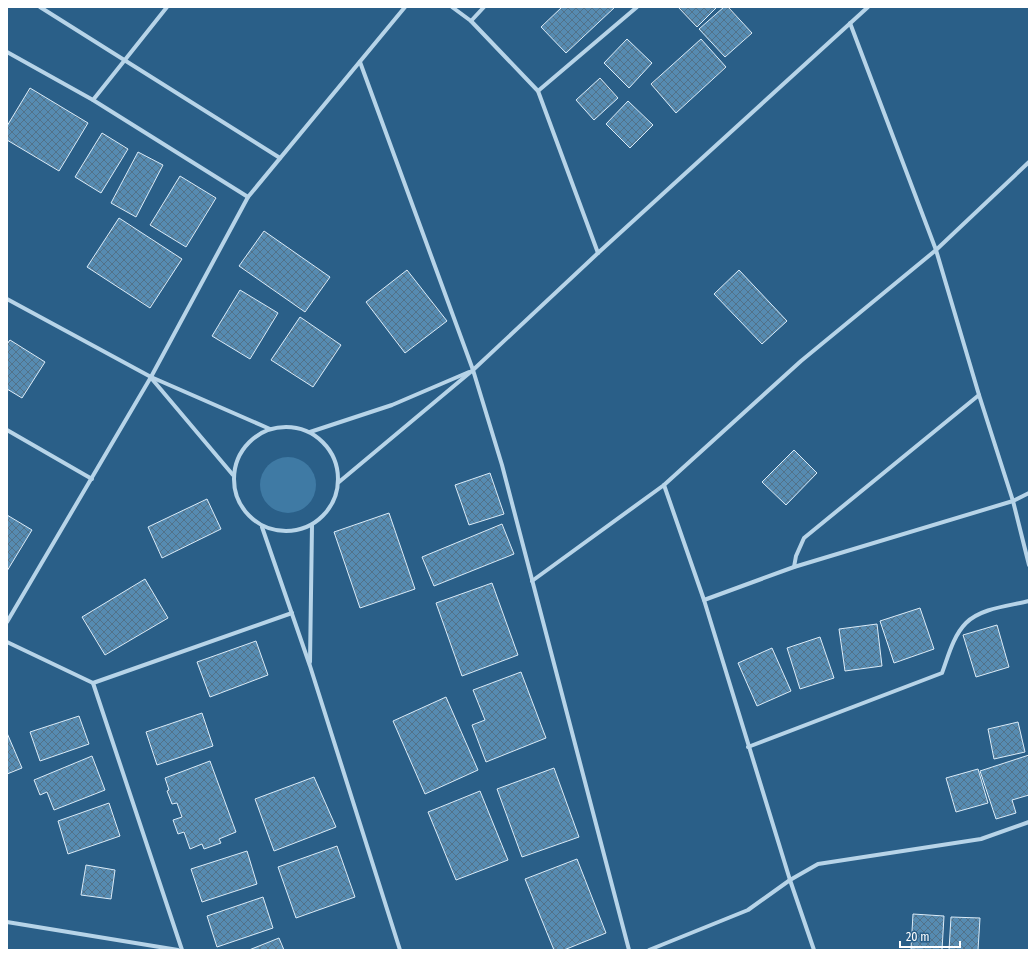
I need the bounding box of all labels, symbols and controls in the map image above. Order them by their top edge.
scale bar [900,923,960,949]
text: 20 m [906,930,930,944]

